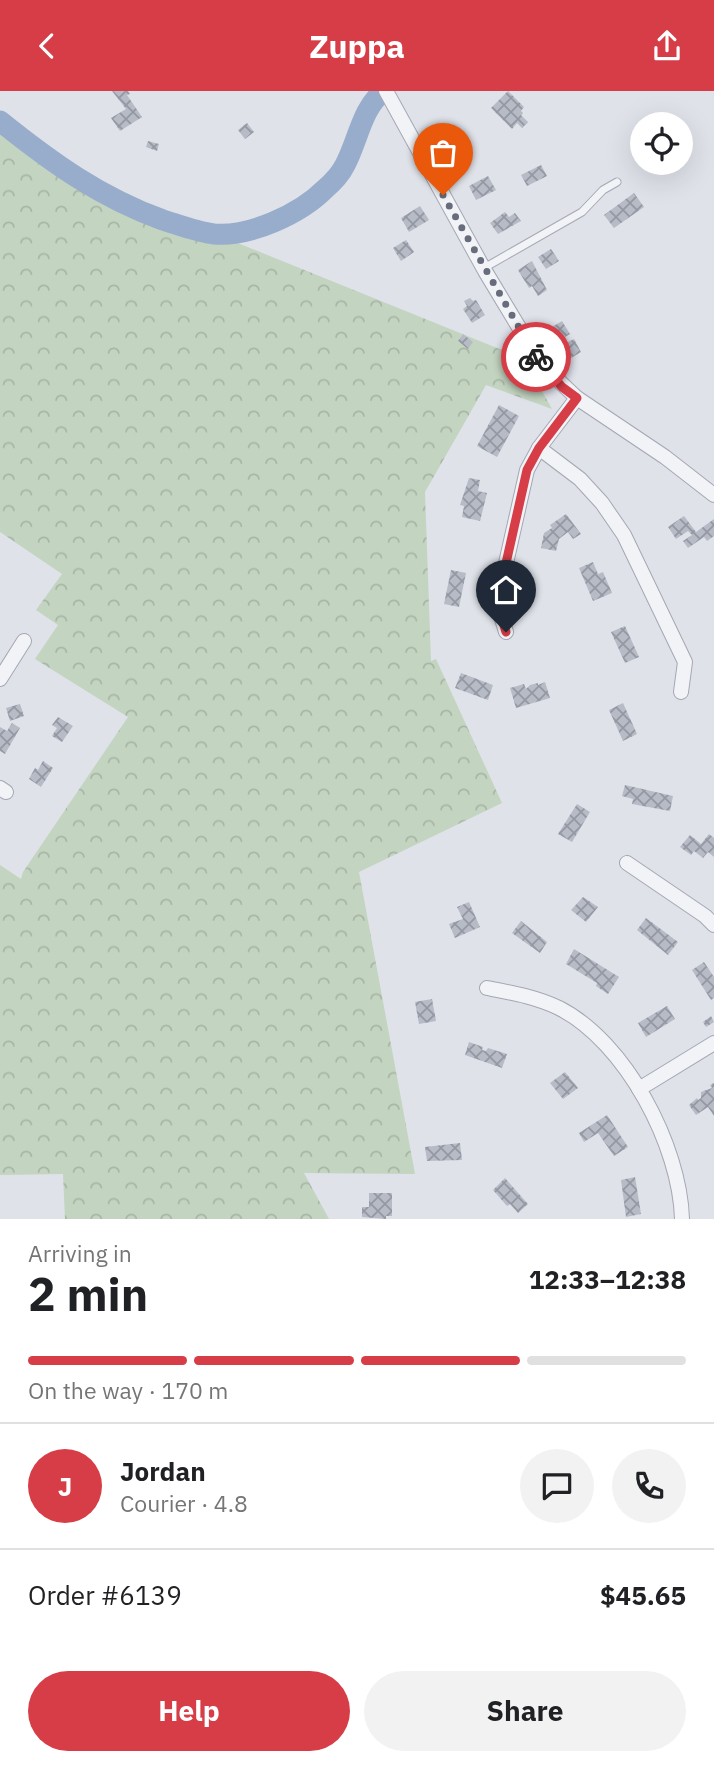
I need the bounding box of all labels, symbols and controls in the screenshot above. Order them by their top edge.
text: Zuppa [309,25,405,67]
icon: back [28,27,66,65]
icon: share [648,27,686,65]
map controls [630,112,693,175]
button: locate [630,112,693,175]
pin [413,123,473,195]
icon: bag [424,134,462,172]
courier [501,322,571,392]
icon: bike [517,338,555,376]
pin [476,560,536,632]
icon: home [487,571,525,609]
text: Arriving in [28,1238,132,1268]
text: 12:33–12:38 [529,1262,686,1296]
text: 2 min [28,1264,148,1324]
text: On the way · 170 m [28,1375,228,1405]
button: chat [520,1449,594,1523]
button: phone [612,1449,686,1523]
text: Jordan [120,1454,206,1488]
text: J [58,1469,72,1503]
text: Courier · 4.8 [120,1488,248,1518]
text: Order #6139 [28,1578,182,1612]
text: $45.65 [600,1578,686,1612]
button: Help [28,1671,350,1751]
button: Share [364,1671,686,1751]

